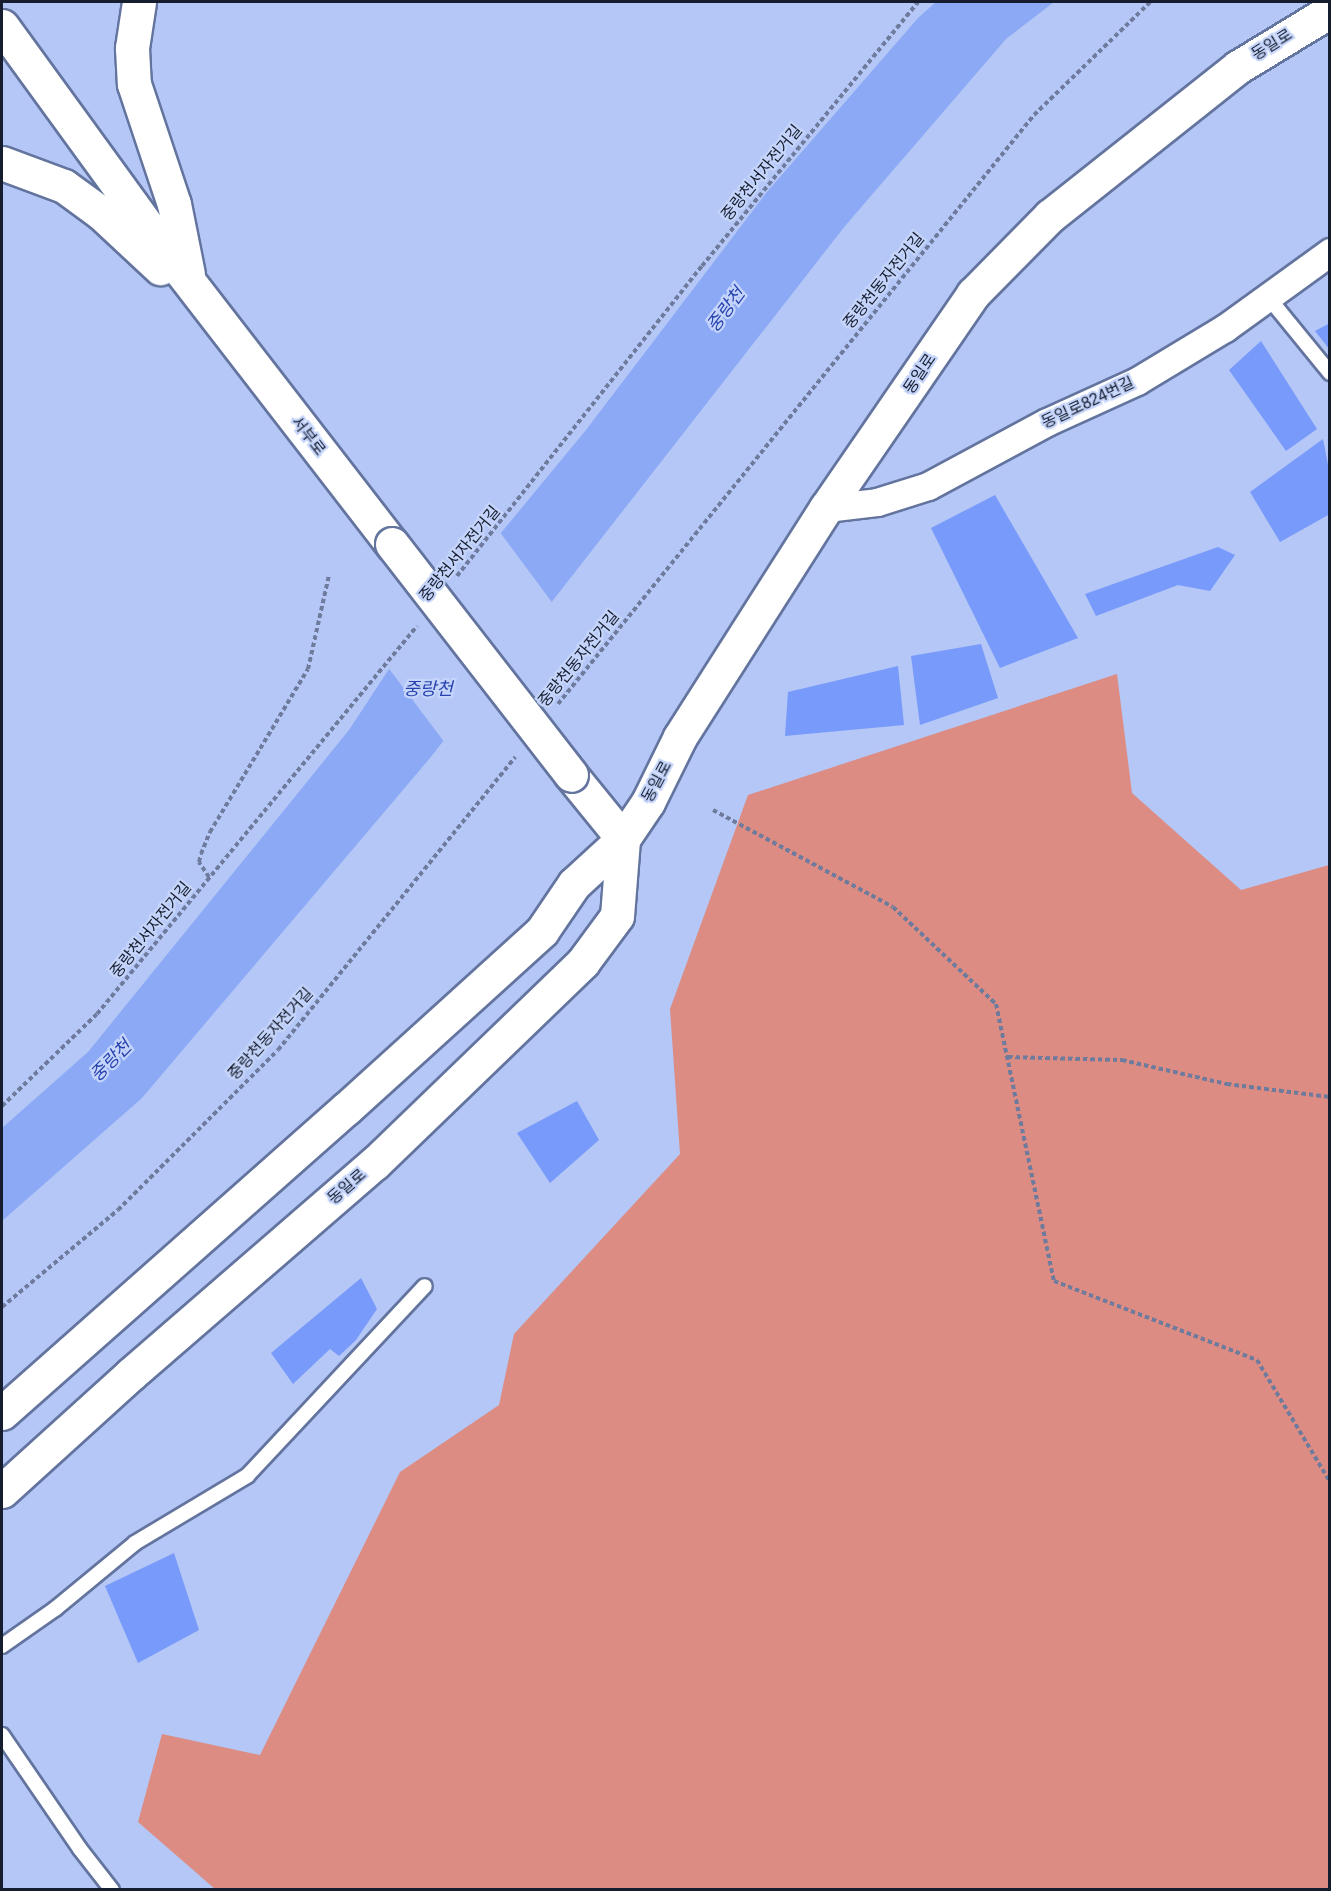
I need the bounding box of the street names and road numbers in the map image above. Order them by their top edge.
street label: 동일로 [1248,25,1296,65]
street label: 중랑천서자전거길 [717,121,807,225]
street label: 중랑천동자전거길 [839,229,929,333]
street label: 동일로 [900,350,940,398]
street label: 동일로824번길 [1038,373,1138,433]
street label: 서부로 [287,413,329,459]
street label: 중랑천서자전거길 [415,502,505,606]
street label: 중랑천동자전거길 [534,607,624,711]
street label: 동일로 [638,758,676,806]
street label: 중랑천서자전거길 [106,878,196,982]
street label: 중랑천동자전거길 [224,984,318,1084]
street label: 동일로 [324,1165,370,1209]

